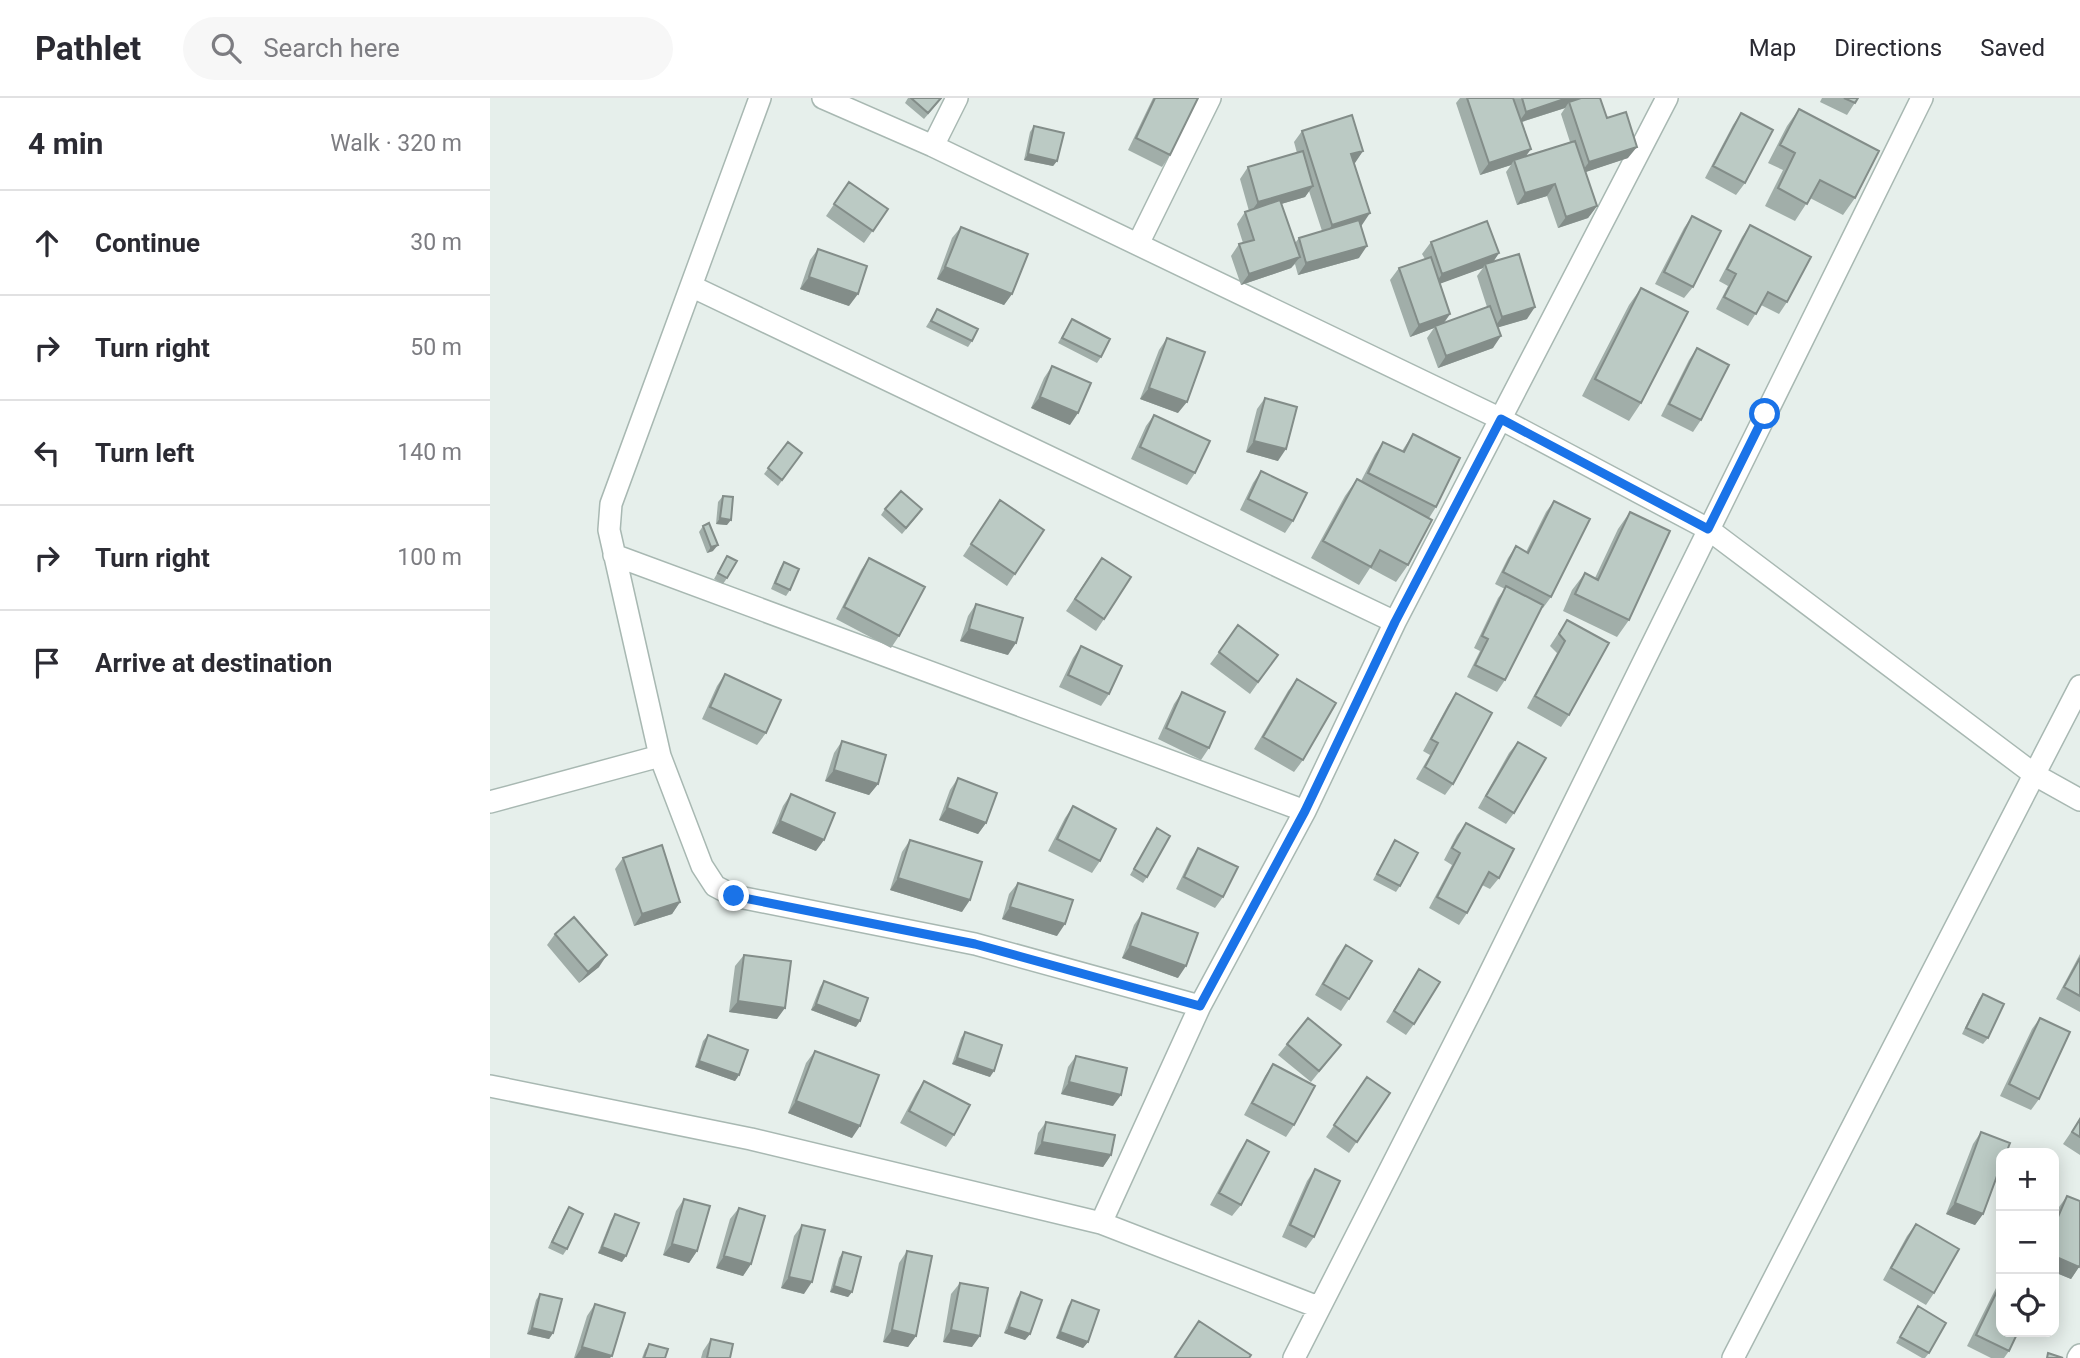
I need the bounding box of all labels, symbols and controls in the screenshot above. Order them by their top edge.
search box [183,17,673,80]
text: Pathlet [35,29,141,68]
icon: search [207,29,245,67]
text: Search here [263,33,400,63]
text: Map [1749,34,1796,62]
text: Directions [1834,34,1942,62]
text: Saved [1980,34,2045,62]
text: 4 min [28,126,103,161]
text: Walk · 320 m [330,130,462,157]
icon: ahead [28,224,66,262]
text: Continue [95,228,200,258]
text: 30 m [410,229,462,256]
icon: right [28,329,66,367]
text: Turn right [95,333,210,363]
text: 50 m [410,334,462,361]
route start [1749,398,1780,429]
icon: left [28,434,66,472]
text: Turn left [95,438,194,468]
text: 140 m [397,439,462,466]
icon: right [28,539,66,577]
text: Turn right [95,543,210,573]
text: 100 m [397,544,462,571]
icon: arrive [28,644,66,682]
text: Arrive at destination [95,648,332,678]
route end [718,880,749,911]
map controls [1996,1148,2059,1337]
button: + [1996,1148,2059,1211]
button: − [1996,1211,2059,1274]
button: locate [1996,1274,2059,1337]

